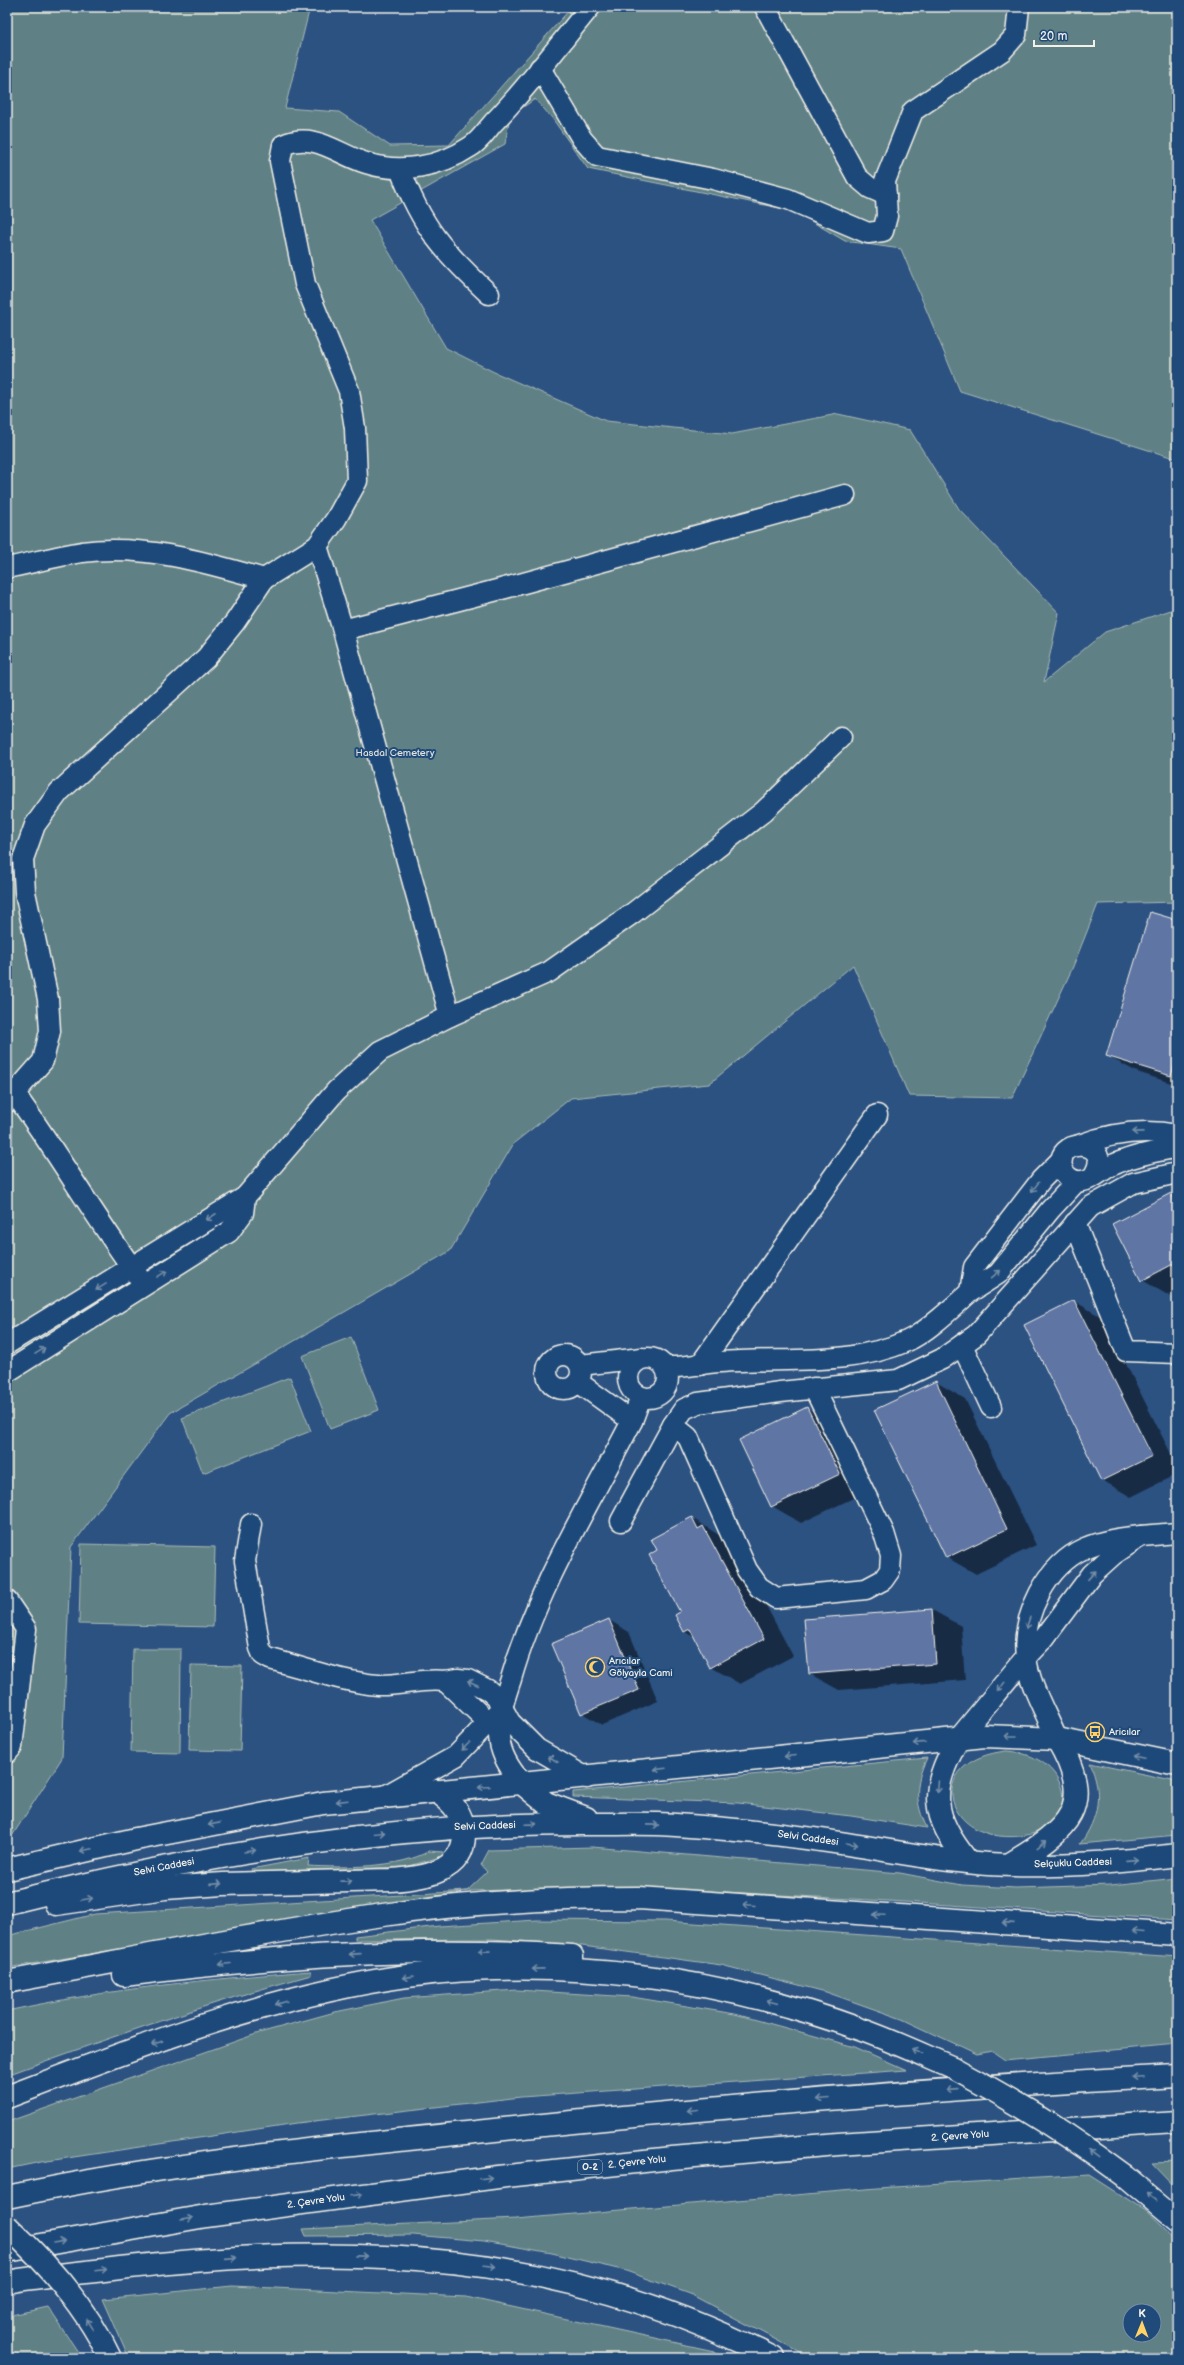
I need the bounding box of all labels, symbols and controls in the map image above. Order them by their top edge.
scale bar [1034,22,1094,48]
text: 20 m [1040,29,1067,44]
park label: Hasdal Cemetery [356,747,435,759]
one-way arrow [1132,1128,1145,1136]
one-way arrow [1031,1182,1039,1193]
one-way arrow [205,1214,217,1222]
one-way arrow [156,1270,168,1278]
one-way arrow [991,1270,1002,1279]
one-way arrow [96,1283,107,1291]
one-way arrow [34,1347,45,1355]
one-way arrow [1087,1570,1096,1580]
one-way arrow [1023,1616,1031,1628]
place label: Arıcılar Gölyayla Cami [609,1655,673,1679]
mosque icon: Arıcılar Gölyayla Cami [584,1656,606,1678]
one-way arrow [468,1679,480,1686]
one-way arrow [996,1682,1005,1692]
bus stop icon: Aricılar [1084,1721,1106,1743]
place label: Aricılar [1109,1726,1141,1738]
one-way arrow [1005,1732,1018,1740]
one-way arrow [913,1739,926,1746]
one-way arrow [461,1741,471,1751]
one-way arrow [783,1752,796,1759]
one-way arrow [1132,1753,1145,1761]
one-way arrow [547,1755,559,1763]
one-way arrow [654,1765,667,1773]
one-way arrow [935,1780,942,1793]
one-way arrow [478,1784,491,1791]
one-way arrow [336,1797,349,1805]
street label: Selvi Caddesi [454,1819,516,1833]
one-way arrow [208,1820,221,1828]
one-way arrow [524,1821,537,1828]
one-way arrow [646,1821,659,1829]
street label: Selvi Caddesi [777,1828,839,1848]
one-way arrow [372,1829,385,1837]
one-way arrow [845,1840,858,1848]
one-way arrow [1036,1840,1047,1848]
one-way arrow [80,1846,93,1854]
one-way arrow [244,1846,257,1854]
street label: Selvi Caddesi [133,1855,195,1879]
street label: Selçuklu Caddesi [1034,1856,1112,1870]
one-way arrow [1125,1857,1138,1864]
one-way arrow [339,1877,352,1885]
one-way arrow [209,1881,222,1888]
one-way arrow [80,1895,93,1903]
one-way arrow [743,1902,756,1909]
one-way arrow [873,1911,886,1918]
one-way arrow [1002,1919,1015,1926]
one-way arrow [1132,1929,1145,1936]
one-way arrow [478,1947,491,1955]
one-way arrow [349,1951,362,1958]
one-way arrow [219,1960,232,1967]
one-way arrow [532,1965,545,1973]
one-way arrow [402,1973,415,1980]
one-way arrow [765,1998,778,2005]
one-way arrow [275,2000,288,2007]
one-way arrow [151,2039,163,2047]
one-way arrow [912,2048,924,2055]
one-way arrow [1132,2075,1145,2082]
one-way arrow [946,2086,959,2093]
one-way arrow [817,2096,830,2103]
one-way arrow [687,2107,700,2114]
street label: 2. Çevre Yolu [931,2128,989,2144]
one-way arrow [1088,2148,1099,2157]
street label: 2. Çevre Yolu [607,2153,667,2171]
road number: O-2 [578,2160,602,2174]
one-way arrow [479,2175,492,2182]
street label: 2. Çevre Yolu [286,2191,346,2211]
one-way arrow [351,2191,364,2199]
one-way arrow [1146,2193,1157,2202]
one-way arrow [180,2215,193,2223]
one-way arrow [52,2238,65,2246]
one-way arrow [354,2252,367,2259]
one-way arrow [224,2254,237,2261]
one-way arrow [483,2262,496,2270]
one-way arrow [94,2267,107,2274]
north arrow [1122,2303,1162,2343]
text: K [1138,2307,1147,2320]
one-way arrow [86,2318,94,2330]

